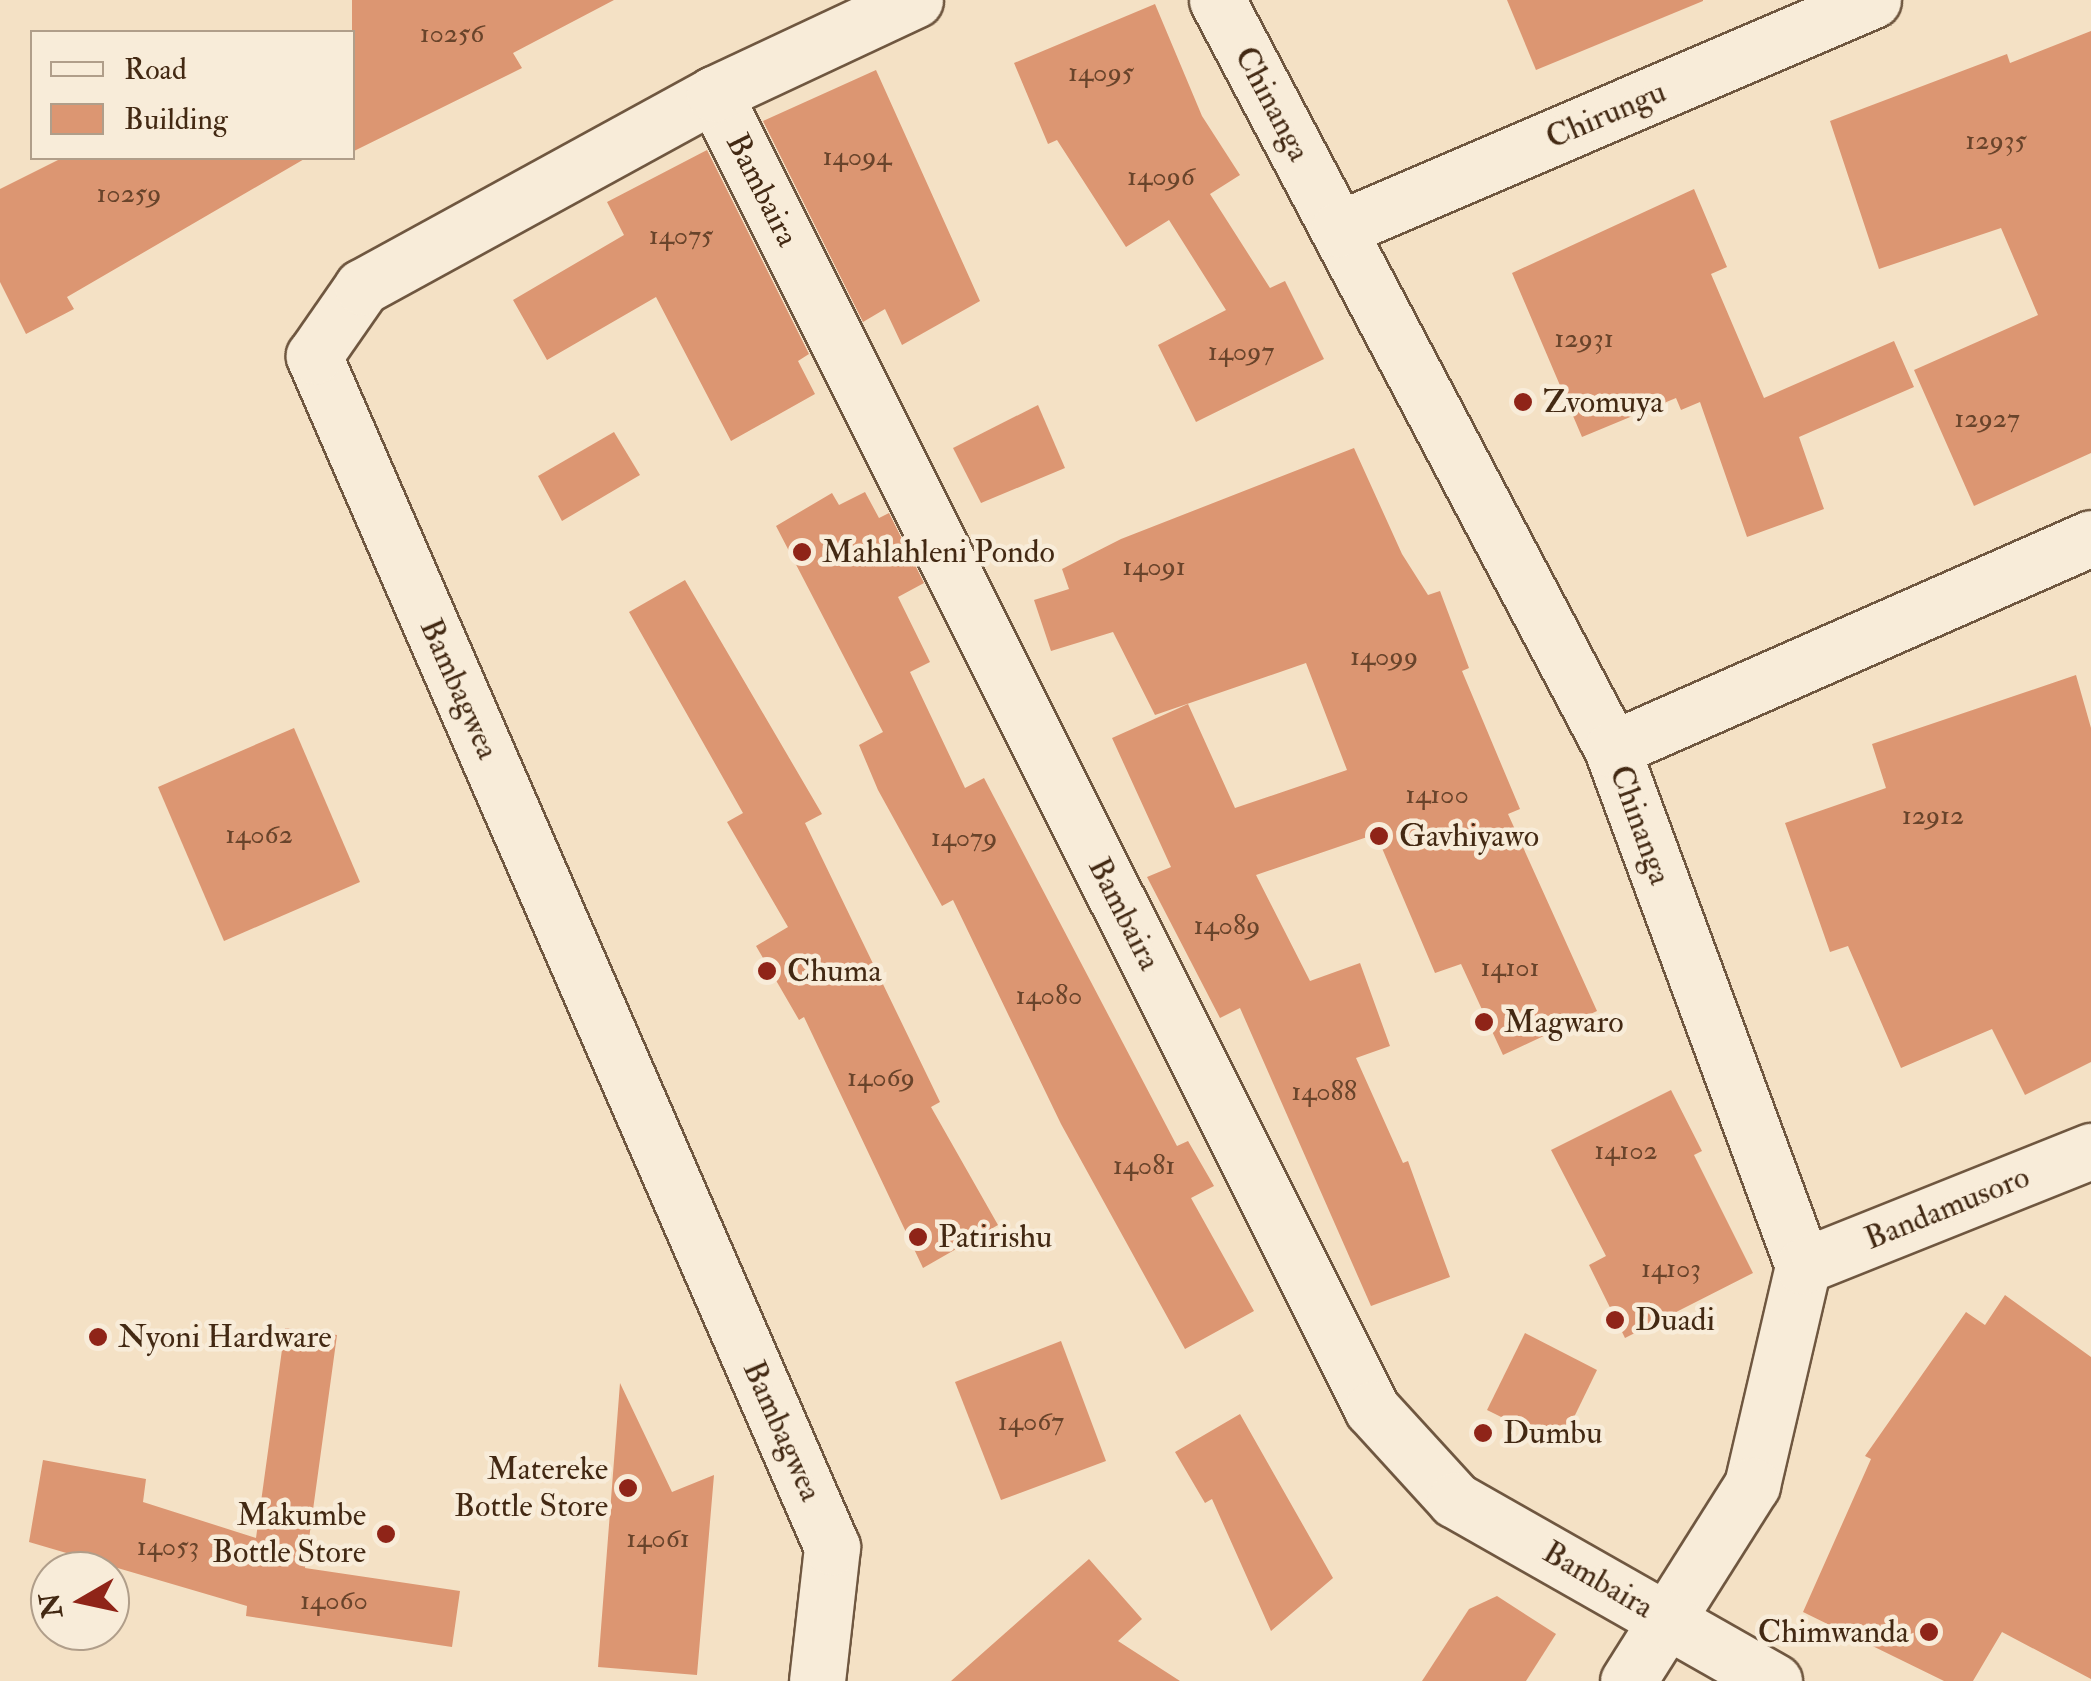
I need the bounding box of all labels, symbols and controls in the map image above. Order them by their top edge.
house number: 10256 [420,17,484,51]
legend [30,30,355,160]
street label: Chinanga [1226,40,1318,168]
text: Road [124,51,187,88]
house number: 14095 [1068,56,1134,90]
street label: Chirungu [1540,73,1672,157]
text: Building [124,101,228,138]
house number: 12935 [1965,124,2027,158]
street label: Bambaira [717,127,807,253]
house number: 14094 [823,140,891,174]
house number: 14096 [1127,160,1195,194]
house number: 10259 [97,177,161,211]
house number: 14075 [649,219,713,253]
house number: 12931 [1554,322,1614,356]
house number: 14097 [1208,335,1274,369]
place label: Zvomuya [1543,383,1663,421]
marker: Zvomuya [1512,391,1534,413]
house number: 12927 [1954,402,2020,436]
place label: Mahlahleni Pondo [822,533,1055,571]
marker: Mahlahleni Pondo [791,541,813,563]
house number: 14091 [1122,550,1186,584]
street label: Bambagwea [411,613,507,765]
house number: 14099 [1350,640,1418,674]
street label: Chinanga [1601,760,1679,890]
house number: 14100 [1405,778,1469,812]
house number: 12912 [1902,799,1964,833]
place label: Gavhiyawo [1399,817,1539,855]
house number: 14062 [225,818,293,852]
house number: 14079 [931,821,997,855]
marker: Gavhiyawo [1368,825,1390,847]
street label: Bambaira [1079,851,1169,977]
house number: 14089 [1194,909,1260,943]
house number: 14101 [1480,951,1540,985]
place label: Chuma [787,952,882,990]
marker: Chuma [756,960,778,982]
house number: 14080 [1016,979,1082,1013]
place label: Magwaro [1504,1003,1624,1041]
marker: Magwaro [1473,1011,1495,1033]
house number: 14069 [847,1061,915,1095]
house number: 14088 [1291,1075,1357,1109]
house number: 14102 [1594,1134,1658,1168]
house number: 14081 [1113,1149,1175,1183]
street label: Bandamusoro [1859,1158,2035,1258]
place label: Patirishu [938,1218,1052,1256]
marker: Patirishu [907,1226,929,1248]
house number: 14103 [1641,1252,1701,1286]
place label: Duadi [1635,1301,1715,1339]
marker: Duadi [1604,1309,1626,1331]
place label: Nyoni Hardware [118,1318,332,1356]
marker: Nyoni Hardware [87,1326,109,1348]
street label: Bambagwea [734,1355,830,1507]
house number: 14067 [998,1405,1064,1439]
place label: Dumbu [1503,1414,1602,1452]
marker: Dumbu [1472,1422,1494,1444]
place label: Matereke Bottle Store [454,1451,608,1526]
marker: Matereke Bottle Store [617,1477,639,1499]
place label: Makumbe Bottle Store [212,1497,366,1572]
house number: 14061 [626,1522,690,1556]
marker: Makumbe Bottle Store [375,1523,397,1545]
house number: 14053 [137,1530,199,1564]
street label: Bambaira [1536,1533,1660,1627]
north arrow [30,1551,130,1651]
house number: 14060 [300,1584,368,1618]
text: N [33,1590,71,1621]
place label: Chimwanda [1758,1613,1909,1651]
marker: Chimwanda [1918,1621,1940,1643]

